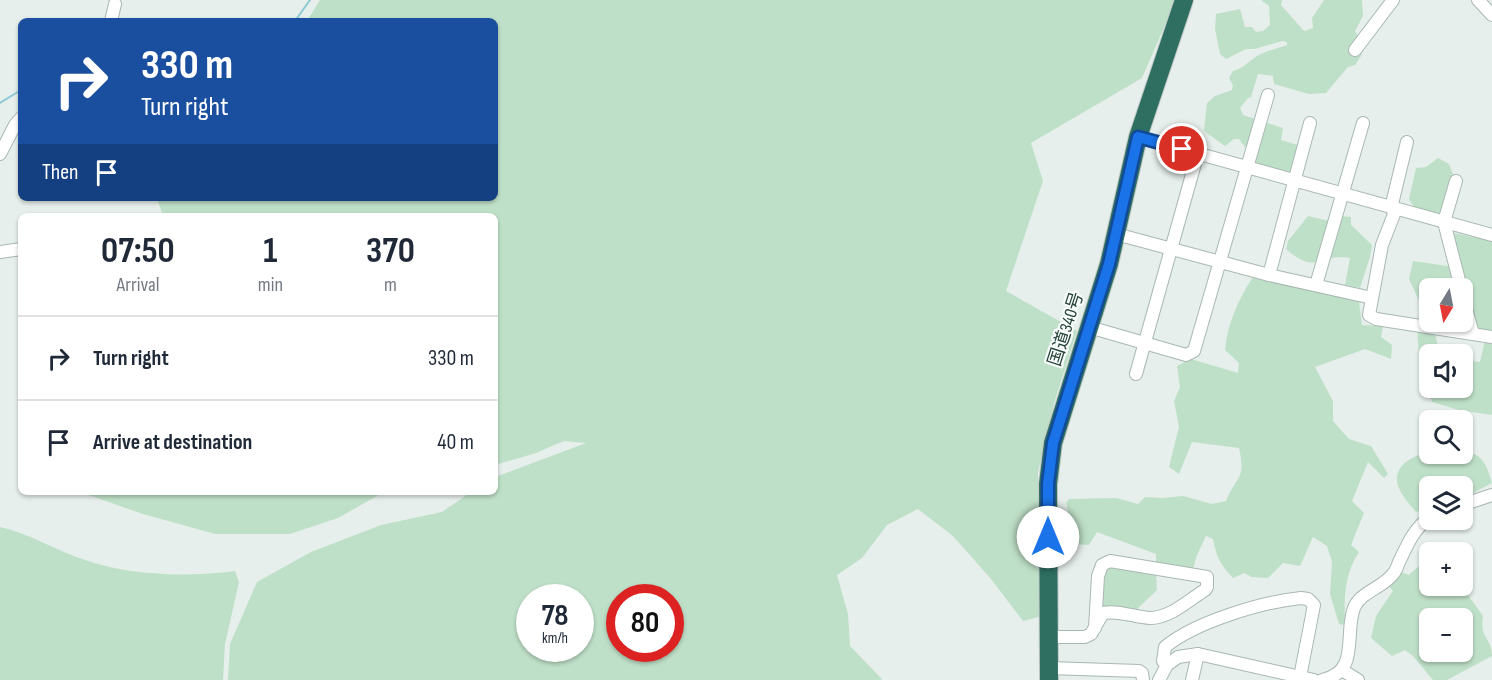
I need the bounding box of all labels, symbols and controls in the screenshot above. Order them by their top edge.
text: 330 m [141,40,233,91]
icon: right [42,42,120,120]
text: Turn right [141,91,228,123]
pin [1156,123,1207,174]
icon: arrive [1165,132,1198,165]
icon: arrive [90,156,123,189]
text: Then [42,159,78,186]
text: 07:50 [101,230,175,273]
text: 1 [263,230,277,273]
text: 370 [366,230,415,273]
text: Arrival [116,273,159,297]
text: min [258,273,283,297]
text: m [384,273,397,297]
north arrow [1419,278,1473,332]
map controls [1419,278,1473,662]
street label: 国道340号 [1044,289,1088,369]
icon: right [42,342,75,375]
button: sound [1419,344,1473,398]
text: Turn right [93,345,169,372]
text: 330 m [428,345,474,372]
button: search [1419,410,1473,464]
icon: arrive [42,426,75,459]
text: Arrive at destination [93,429,252,456]
text: 40 m [437,429,474,456]
button: layers [1419,476,1473,530]
position arrow [1016,505,1080,569]
button: + [1419,542,1473,596]
speed limit sign: 80 [606,584,684,662]
text: 78 [541,598,569,634]
button: − [1419,608,1473,662]
text: km/h [542,629,568,648]

